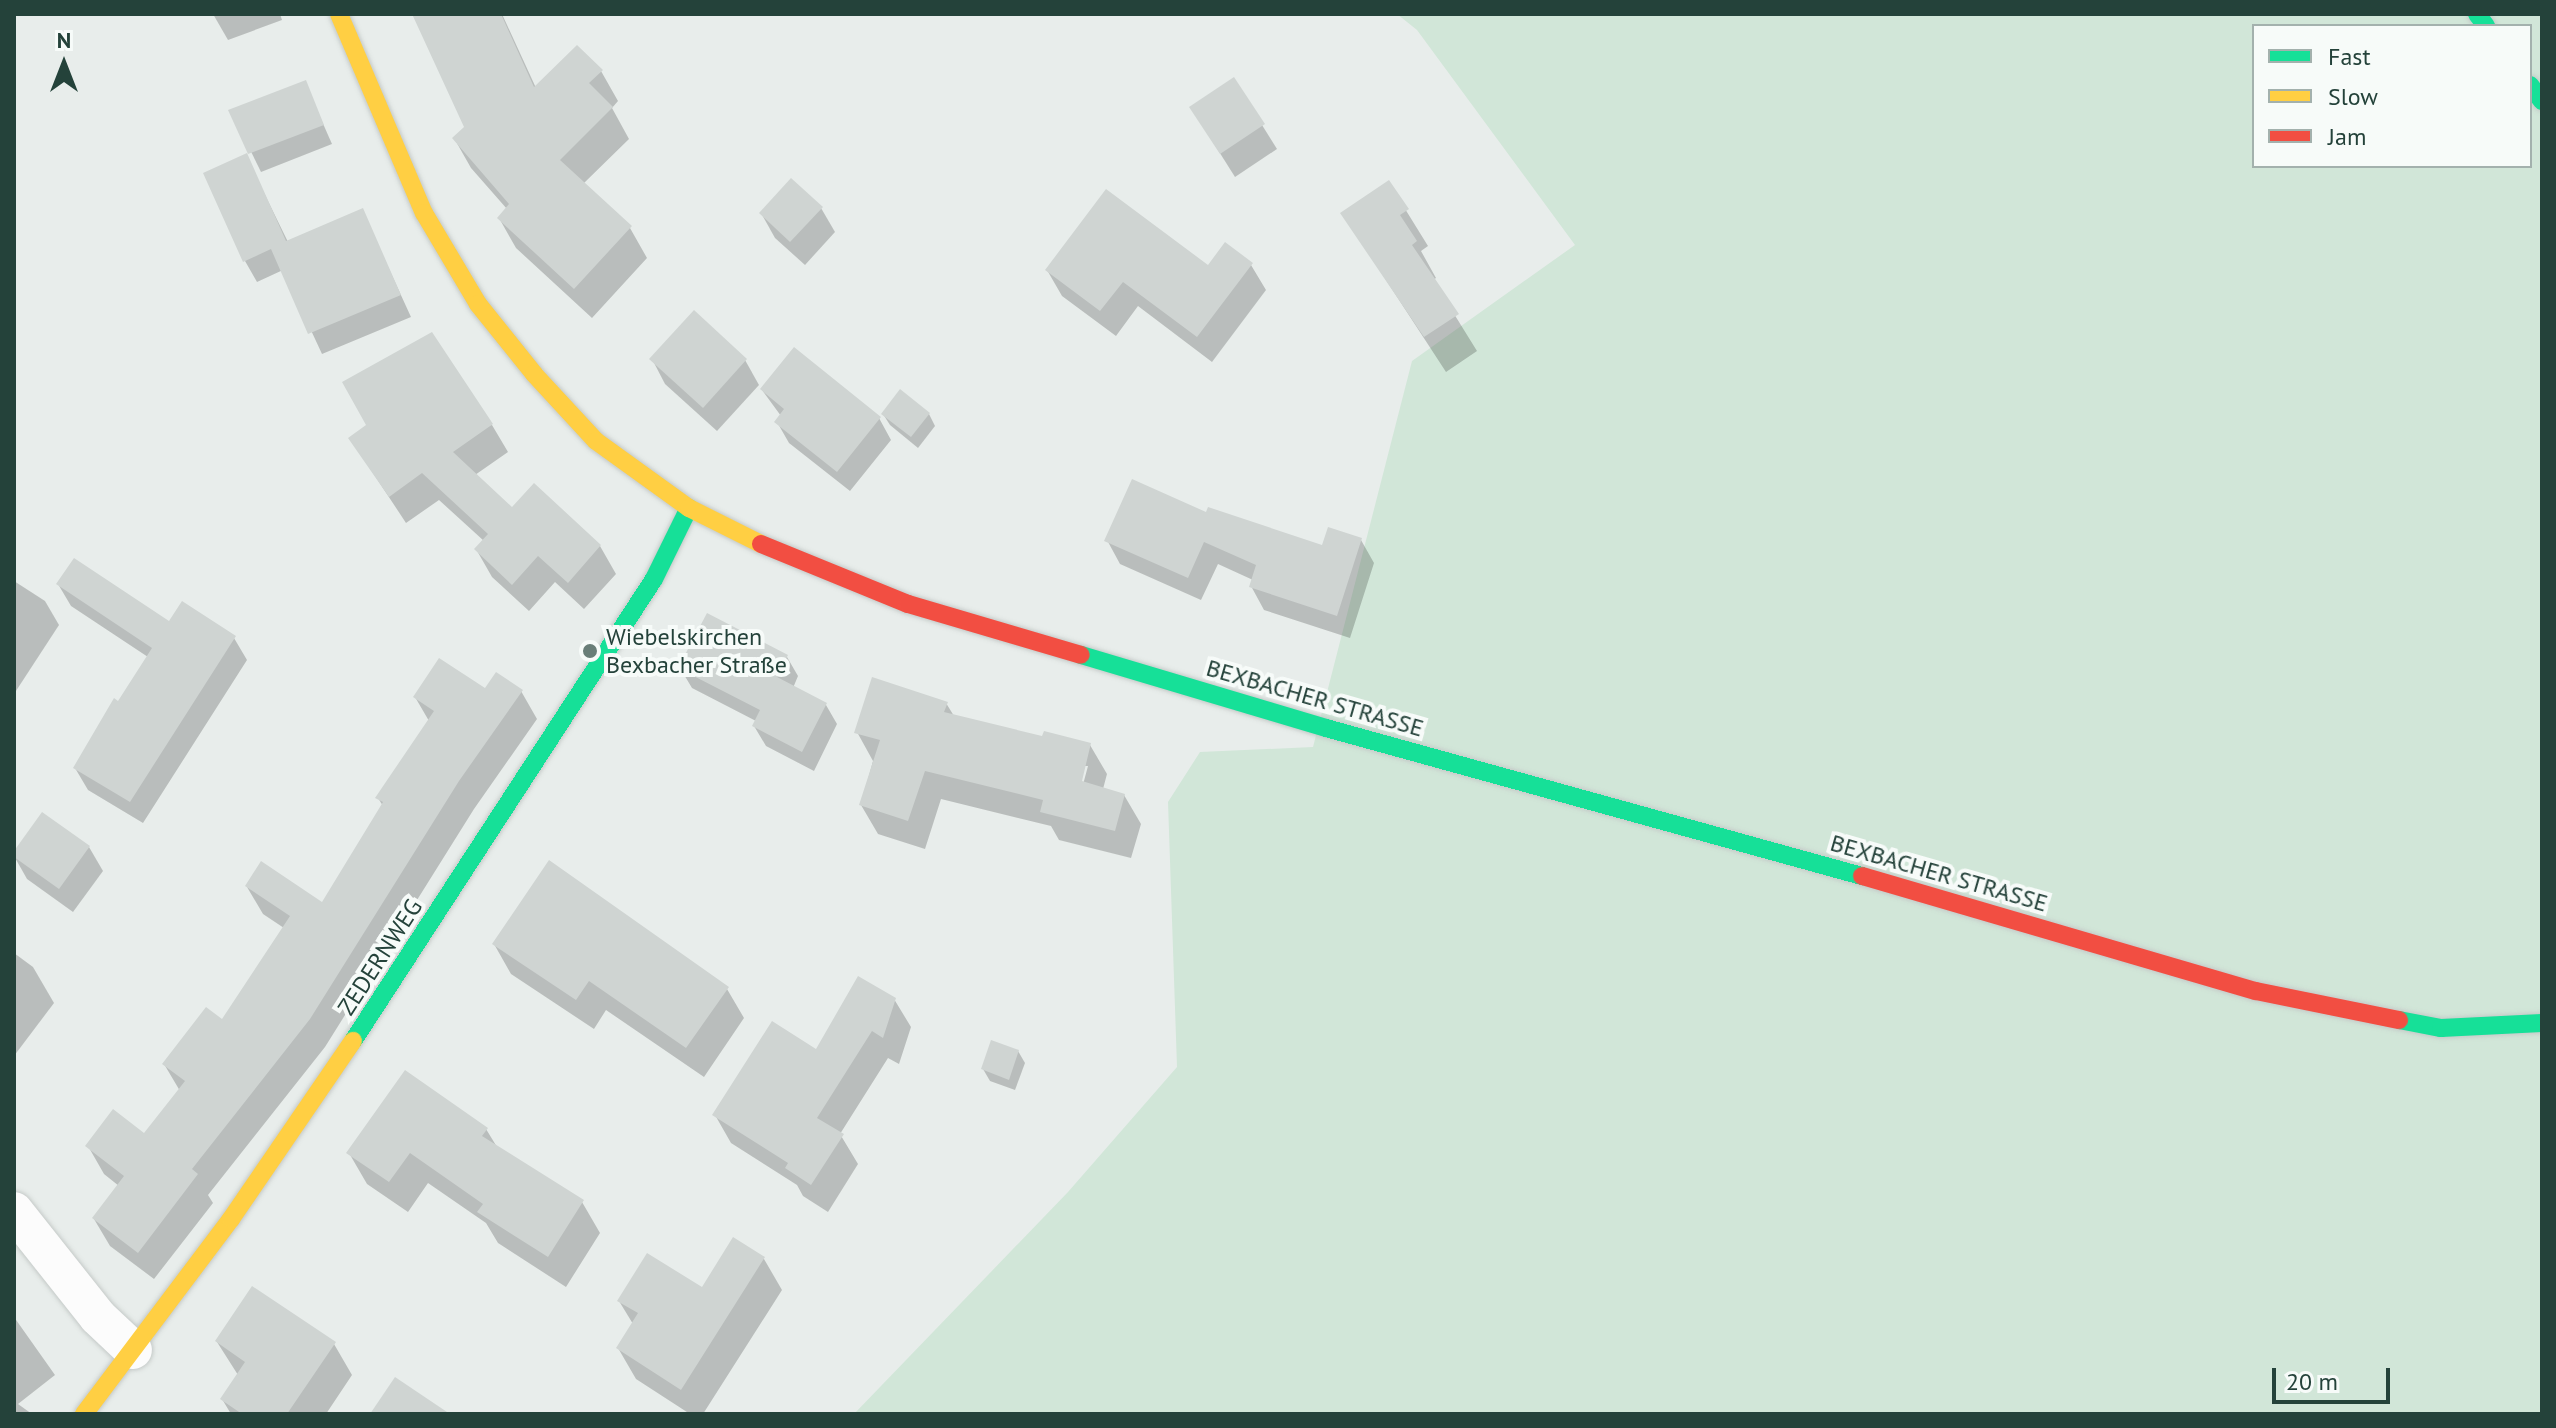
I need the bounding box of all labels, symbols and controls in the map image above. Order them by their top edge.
north arrow [24,24,104,104]
legend [2252,24,2532,168]
text: N [57,26,71,54]
text: Fast [2328,41,2371,72]
text: Slow [2328,81,2378,112]
text: Jam [2328,121,2366,152]
place label: Wiebelskirchen Bexbacher Straße [606,623,787,679]
marker: Wiebelskirchen Bexbacher Straße [581,642,599,660]
street label: BEXBACHER STRASSE [1203,653,1427,743]
street label: BEXBACHER STRASSE [1827,828,2051,918]
street label: ZEDERNWEG [332,894,428,1020]
scale bar [2276,1352,2394,1402]
text: 20 m [2286,1366,2338,1397]

